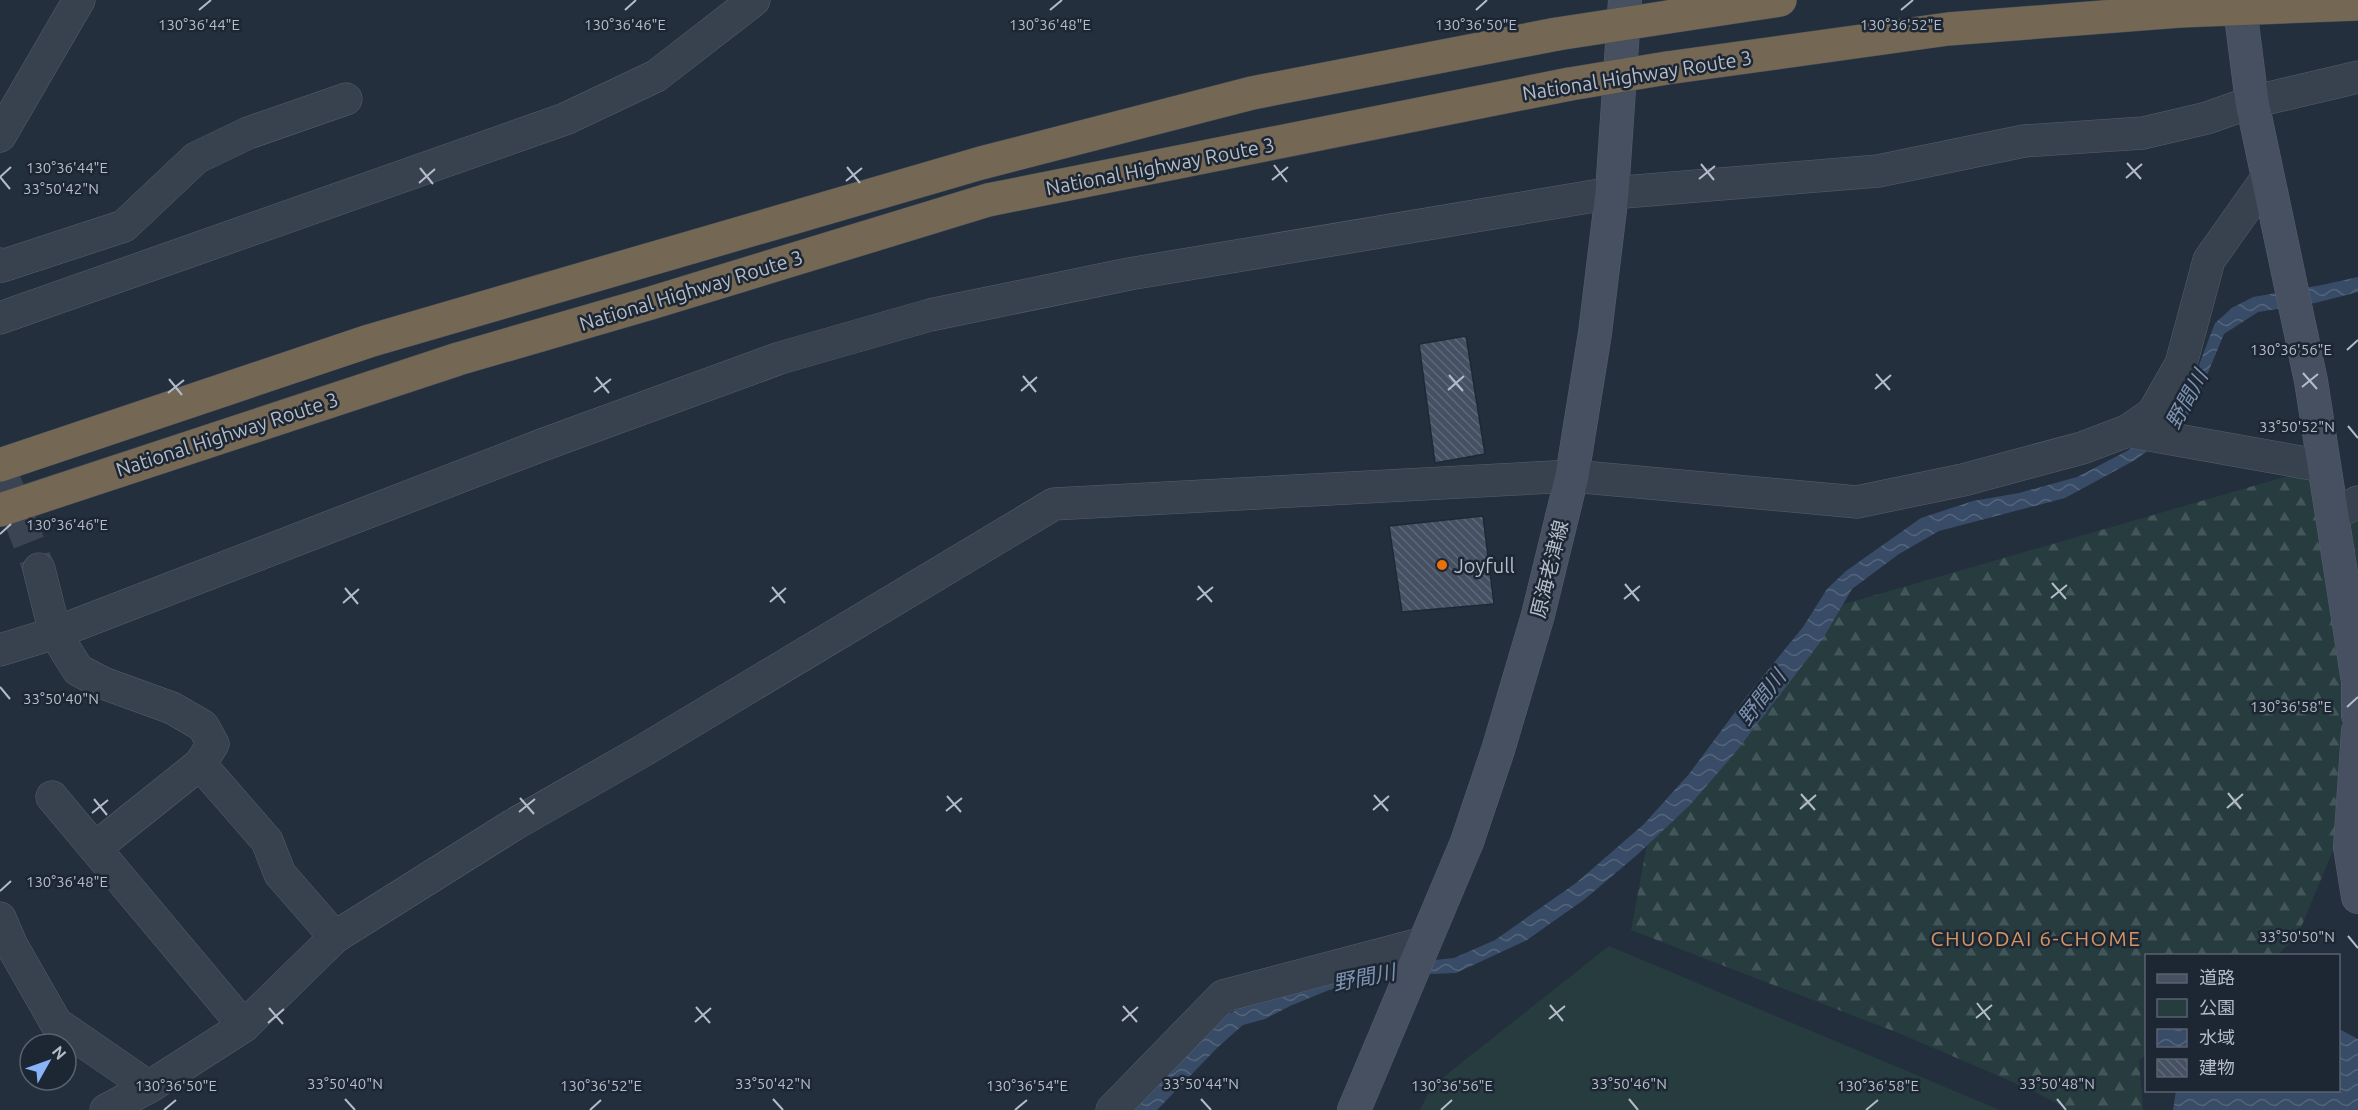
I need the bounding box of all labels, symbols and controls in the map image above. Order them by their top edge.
text: 130°36'44"E [158,16,240,33]
text: 130°36'46"E [584,16,666,33]
text: 130°36'48"E [1009,16,1091,33]
text: 130°36'50"E [1435,16,1517,33]
text: 130°36'52"E [1860,16,1942,33]
street label: National Highway Route 3 [1520,45,1754,105]
street label: National Highway Route 3 [1044,133,1276,199]
text: 130°36'44"E [26,159,108,176]
text: 33°50'42"N [23,180,99,197]
street label: National Highway Route 3 [576,245,806,335]
text: 130°36'56"E [2250,341,2332,358]
water label: 野間川 [2160,364,2213,432]
street label: National Highway Route 3 [113,387,341,481]
text: 33°50'52"N [2259,418,2335,435]
text: 130°36'46"E [26,516,108,533]
street label: 原海老津線 [1526,518,1572,620]
place label: Joyfull [1454,554,1515,577]
marker: Joyfull [1435,558,1449,572]
water label: 野間川 [1732,663,1791,729]
text: 33°50'40"N [23,690,99,707]
text: 130°36'58"E [2250,698,2332,715]
text: 130°36'48"E [26,873,108,890]
district label: CHUODAI 6-CHOME [1931,926,2141,950]
text: 33°50'50"N [2259,928,2335,945]
legend [2145,954,2340,1092]
water label: 野間川 [1331,959,1399,995]
text: 道路 [2199,967,2235,987]
text: 公園 [2199,997,2235,1017]
text: 水域 [2199,1027,2235,1047]
north arrow [18,1032,78,1092]
text: N [49,1042,70,1063]
text: 建物 [2199,1057,2235,1077]
text: 33°50'40"N [307,1075,383,1092]
text: 33°50'42"N [735,1075,811,1092]
text: 33°50'44"N [1163,1075,1239,1092]
text: 33°50'46"N [1591,1075,1667,1092]
text: 33°50'48"N [2019,1075,2095,1092]
text: 130°36'50"E [135,1077,217,1094]
text: 130°36'52"E [560,1077,642,1094]
text: 130°36'54"E [986,1077,1068,1094]
text: 130°36'56"E [1411,1077,1493,1094]
text: 130°36'58"E [1837,1077,1919,1094]

